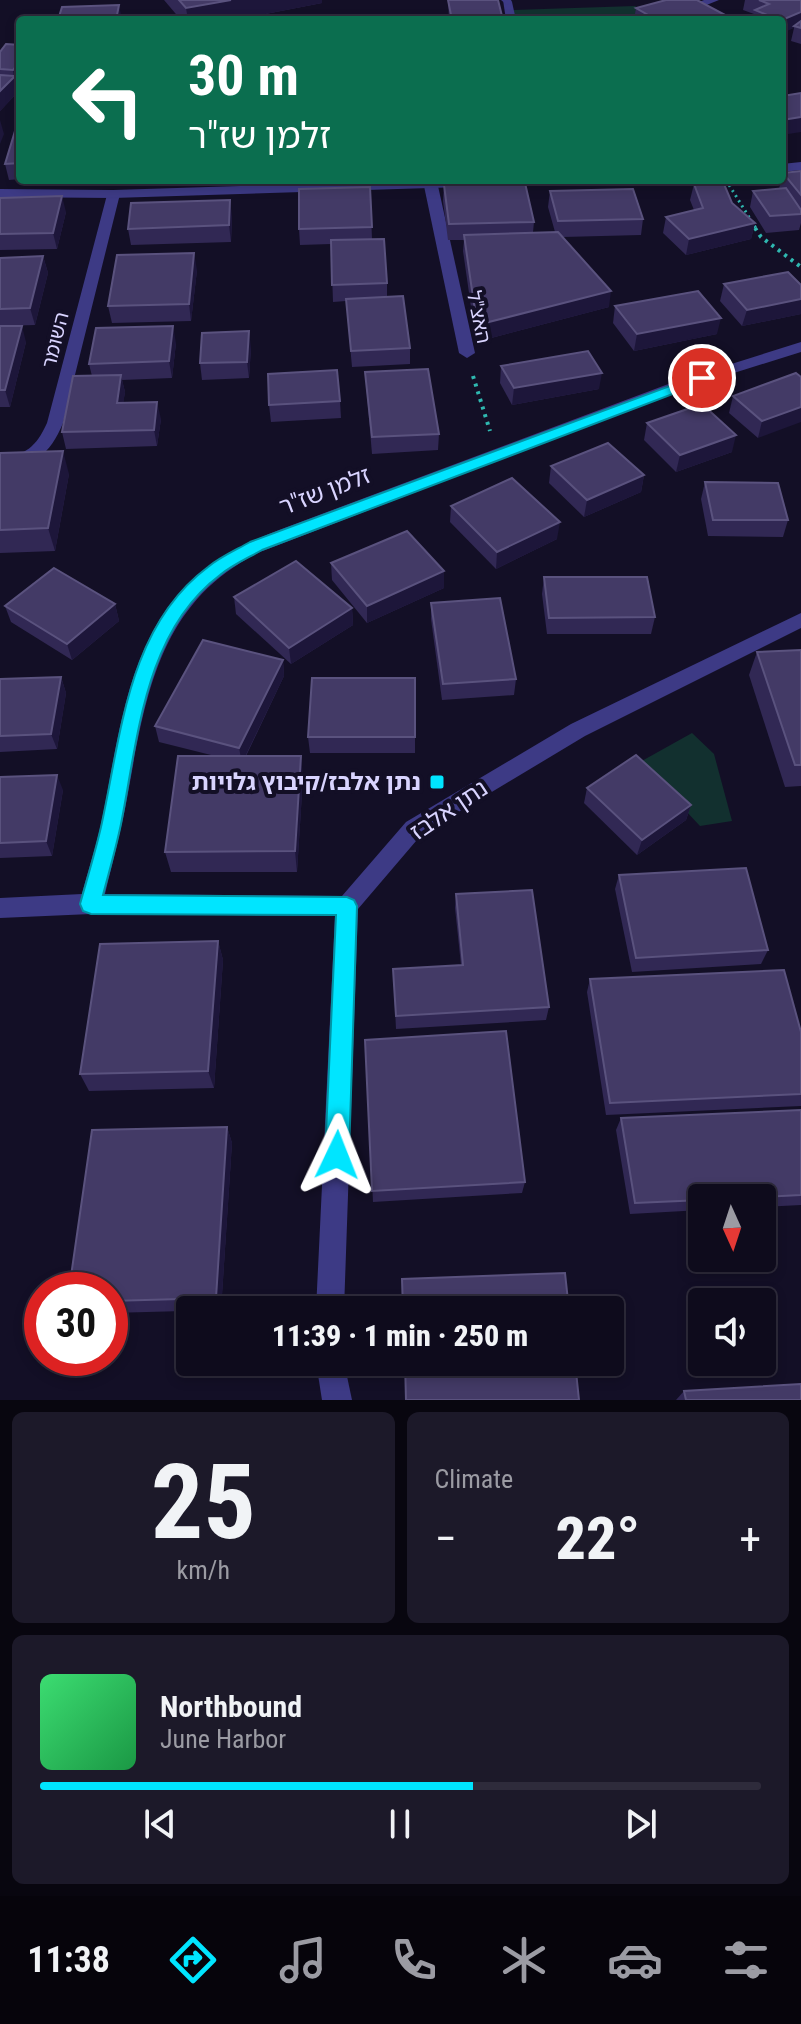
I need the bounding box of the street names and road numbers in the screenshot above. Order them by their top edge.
street label: האצ"ל [462,289,496,345]
street label: השומר [36,310,74,370]
street label: זלמן שז"ר [275,461,375,521]
street label: נתן אלבז [405,774,493,846]

